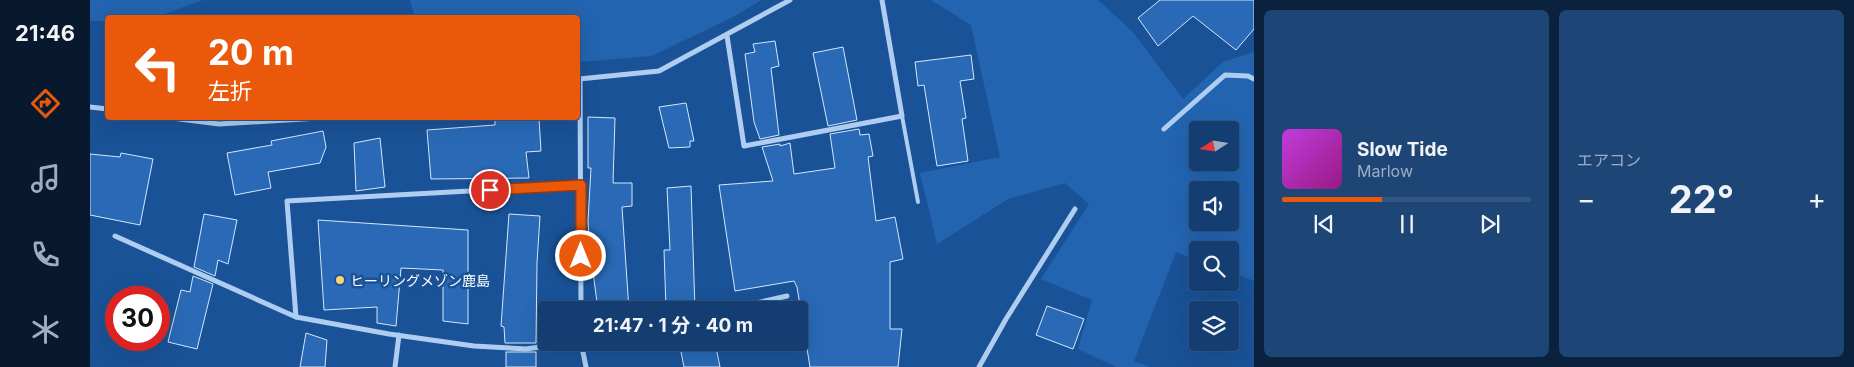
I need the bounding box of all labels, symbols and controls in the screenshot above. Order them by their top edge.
text: 21:46 [15,20,75,46]
text: 20 m [208,31,294,73]
icon: left [125,35,190,100]
text: 左折 [208,78,252,104]
icon: directions [28,86,63,121]
north arrow [1189,121,1239,171]
map controls [1189,121,1239,351]
text: Slow Tide [1357,138,1448,161]
text: エアコン [1577,150,1641,170]
icon: music [28,161,63,196]
text: Marlow [1357,161,1413,181]
pin [469,169,511,211]
icon: arrive [476,176,504,204]
text: 22° [1669,176,1734,222]
button: sound [1189,181,1239,231]
text: − [1577,182,1596,216]
text: + [1807,182,1826,216]
icon: previous [1310,210,1338,238]
icon: pause [1393,210,1421,238]
icon: next [1476,210,1504,238]
position arrow [554,229,606,281]
icon: phone [28,237,63,272]
button: search [1189,241,1239,291]
place label: ヒーリングメゾン鹿島 [350,272,490,289]
marker: ヒーリングメゾン鹿島 [334,274,346,286]
speed limit sign: 30 [105,286,170,351]
button: layers [1189,301,1239,351]
icon: climate [28,312,63,347]
text: 21:47 · 1 分 · 40 m [593,314,753,337]

